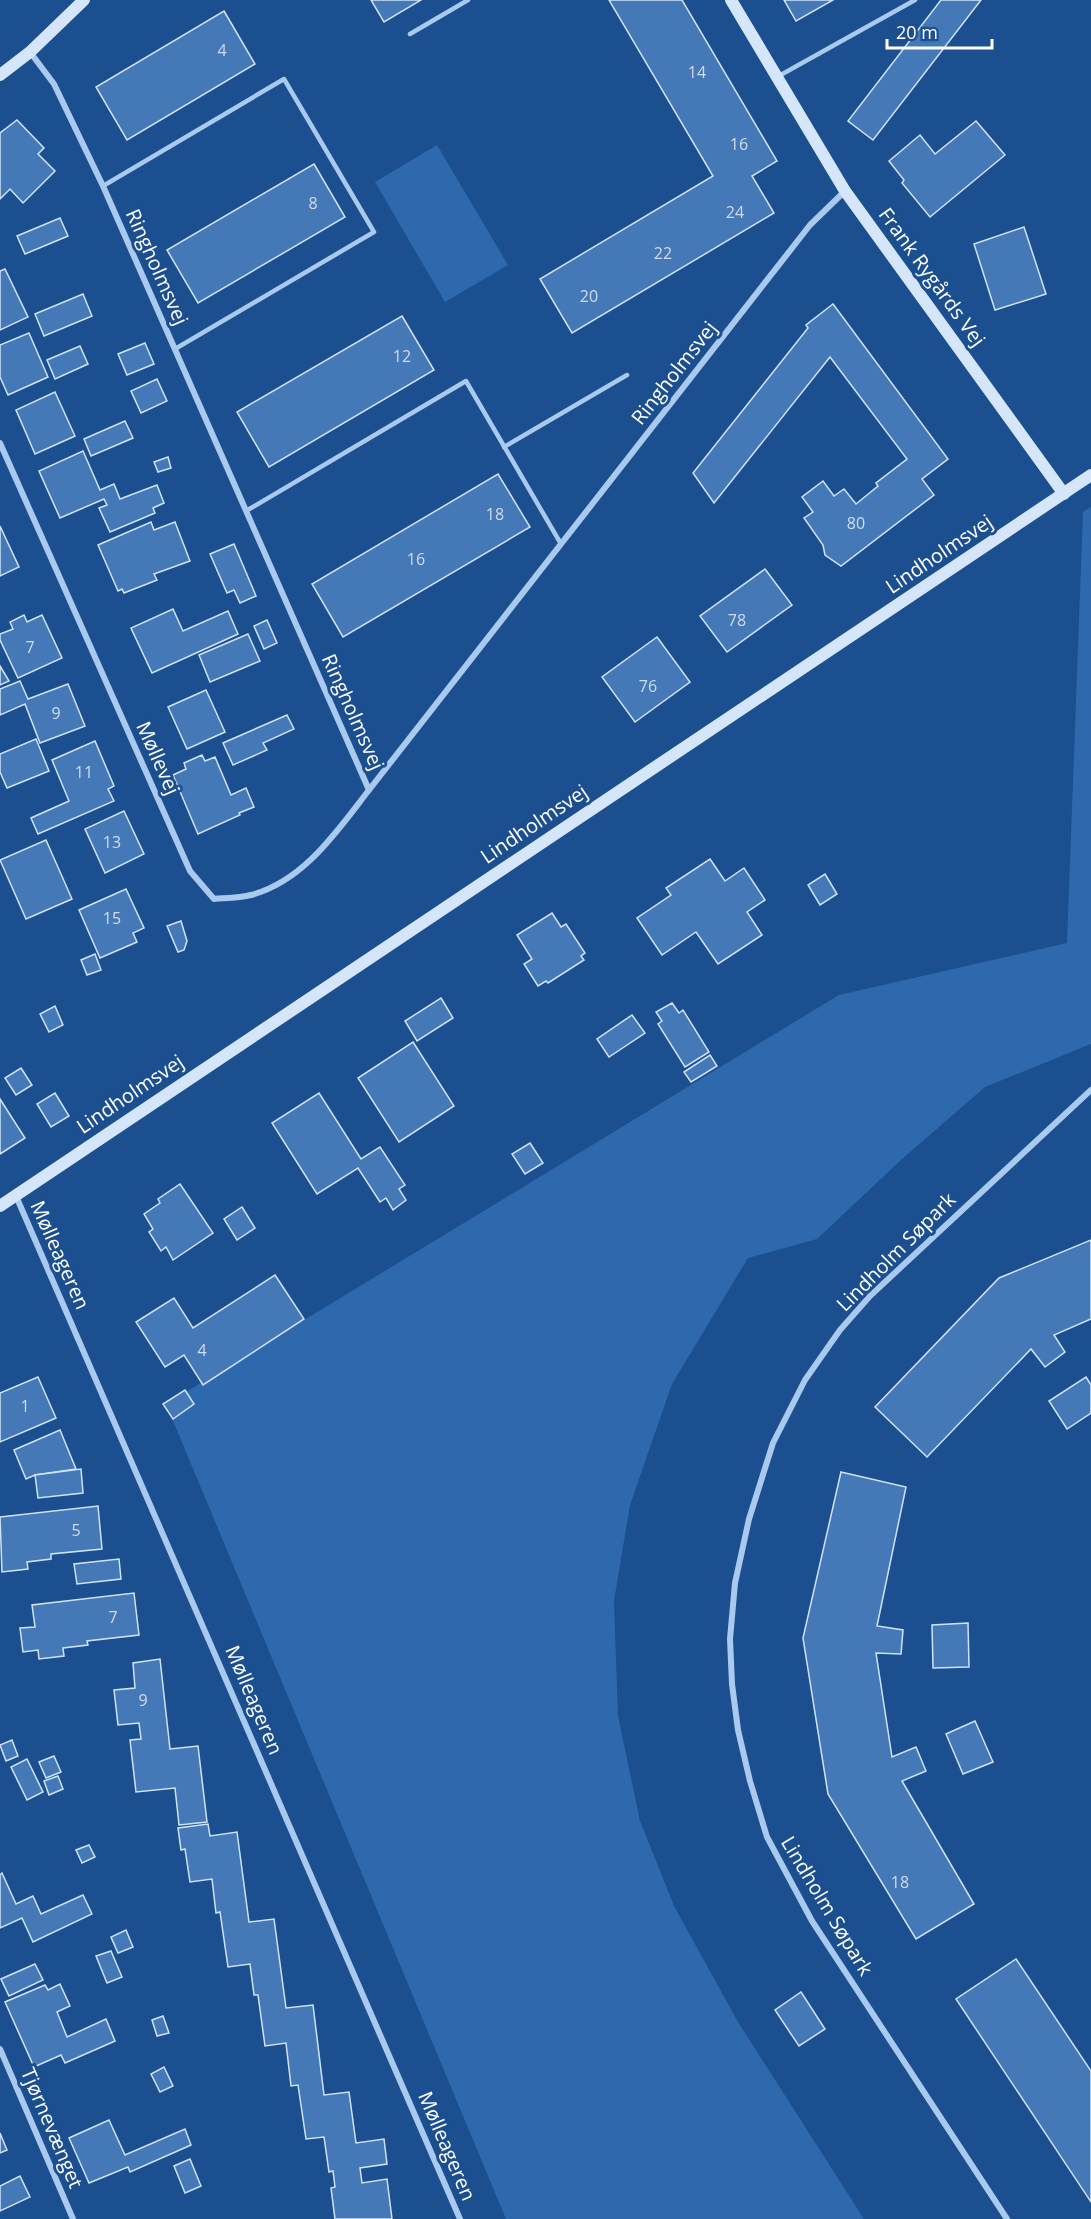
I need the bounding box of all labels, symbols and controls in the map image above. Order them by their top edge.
scale bar [887,12,992,50]
text: 20 m [896,20,938,44]
house number: 4 [217,39,227,61]
house number: 14 [688,61,706,83]
house number: 16 [730,133,748,155]
house number: 8 [308,192,318,214]
house number: 24 [726,201,744,223]
street label: Frank Rygårds Vej [873,202,992,351]
street label: Ringholmsvej [120,205,195,329]
house number: 22 [654,242,672,264]
house number: 20 [580,285,598,307]
street label: Ringholmsvej [625,315,722,430]
house number: 12 [393,345,411,367]
house number: 18 [486,503,504,525]
street label: Lindholmsvej [880,508,998,599]
house number: 80 [847,512,865,534]
house number: 16 [407,548,425,570]
house number: 78 [728,609,746,631]
house number: 7 [25,636,35,658]
street label: Ringholmsvej [316,650,391,774]
house number: 76 [639,675,657,697]
house number: 9 [51,702,61,724]
street label: Møllevej [130,717,187,799]
house number: 11 [75,761,93,783]
street label: Lindholmsvej [475,778,593,869]
house number: 13 [103,831,121,853]
house number: 15 [103,907,121,929]
street label: Lindholmsvej [71,1048,189,1139]
street label: Lindholm Søpark [830,1186,961,1317]
street label: Mølleageren [24,1196,96,1313]
house number: 4 [197,1339,207,1361]
house number: 1 [20,1395,30,1417]
house number: 5 [71,1519,81,1541]
house number: 7 [108,1606,118,1628]
street label: Mølleageren [219,1641,290,1759]
house number: 9 [138,1689,148,1711]
street label: Lindholm Søpark [775,1831,880,1981]
house number: 18 [891,1871,909,1893]
street label: Tjørnevænget [15,2063,90,2192]
street label: Mølleageren [412,2087,483,2205]

